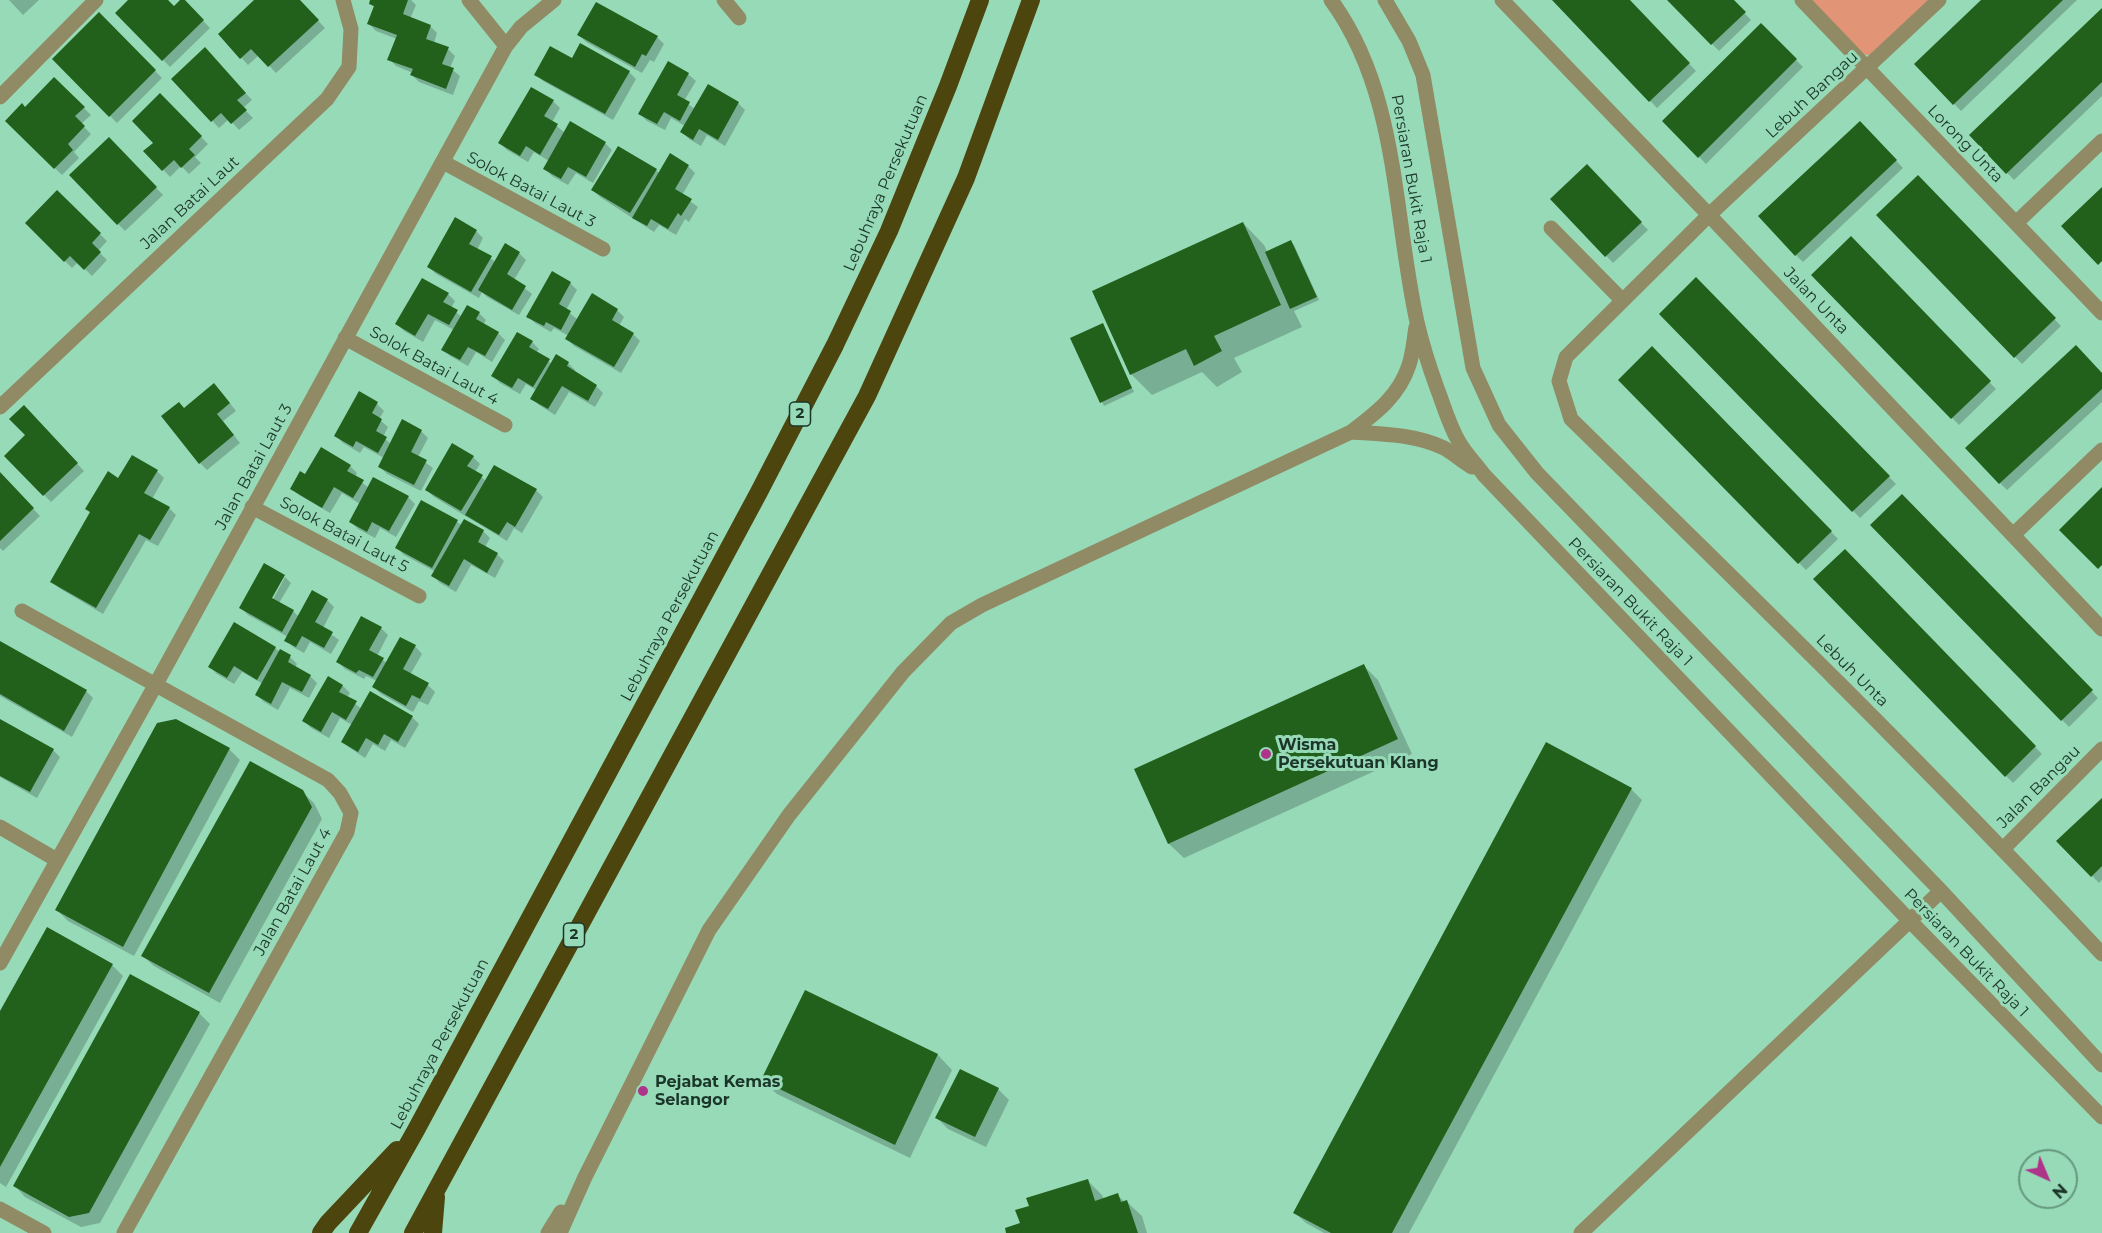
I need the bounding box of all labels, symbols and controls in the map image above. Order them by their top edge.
street label: Lebuh Bangau [1762,47,1862,143]
street label: Lebuhraya Persekutuan [840,91,932,275]
street label: Persiaran Bukit Raja 1 [1387,93,1435,265]
street label: Lorong Unta [1923,101,2007,187]
street label: Solok Batai Laut 3 [463,148,599,232]
street label: Jalan Batai Laut [137,152,243,254]
street label: Jalan Unta [1779,264,1853,338]
street label: Solok Batai Laut 4 [366,323,502,409]
street label: Jalan Batai Laut 3 [211,401,297,533]
road number: 2 [790,402,810,426]
street label: Solok Batai Laut 5 [276,493,412,577]
street label: Lebuhraya Persekutuan [617,527,723,705]
street label: Persiaran Bukit Raja 1 [1564,534,1696,670]
street label: Lebuh Unta [1812,631,1892,711]
place label: Wisma Persekutuan Klang [1278,735,1439,773]
street label: Jalan Bangau [1993,741,2085,833]
marker: Wisma Persekutuan Klang [1259,747,1273,761]
street label: Jalan Batai Laut 4 [250,825,336,959]
street label: Persiaran Bukit Raja 1 [1900,885,2032,1021]
road number: 2 [564,923,584,947]
street label: Lebuhraya Persekutuan [387,955,493,1133]
place label: Pejabat Kemas Selangor [655,1072,780,1110]
marker: Pejabat Kemas Selangor [636,1084,650,1098]
north arrow [2018,1149,2078,1209]
text: N [2048,1180,2071,1202]

